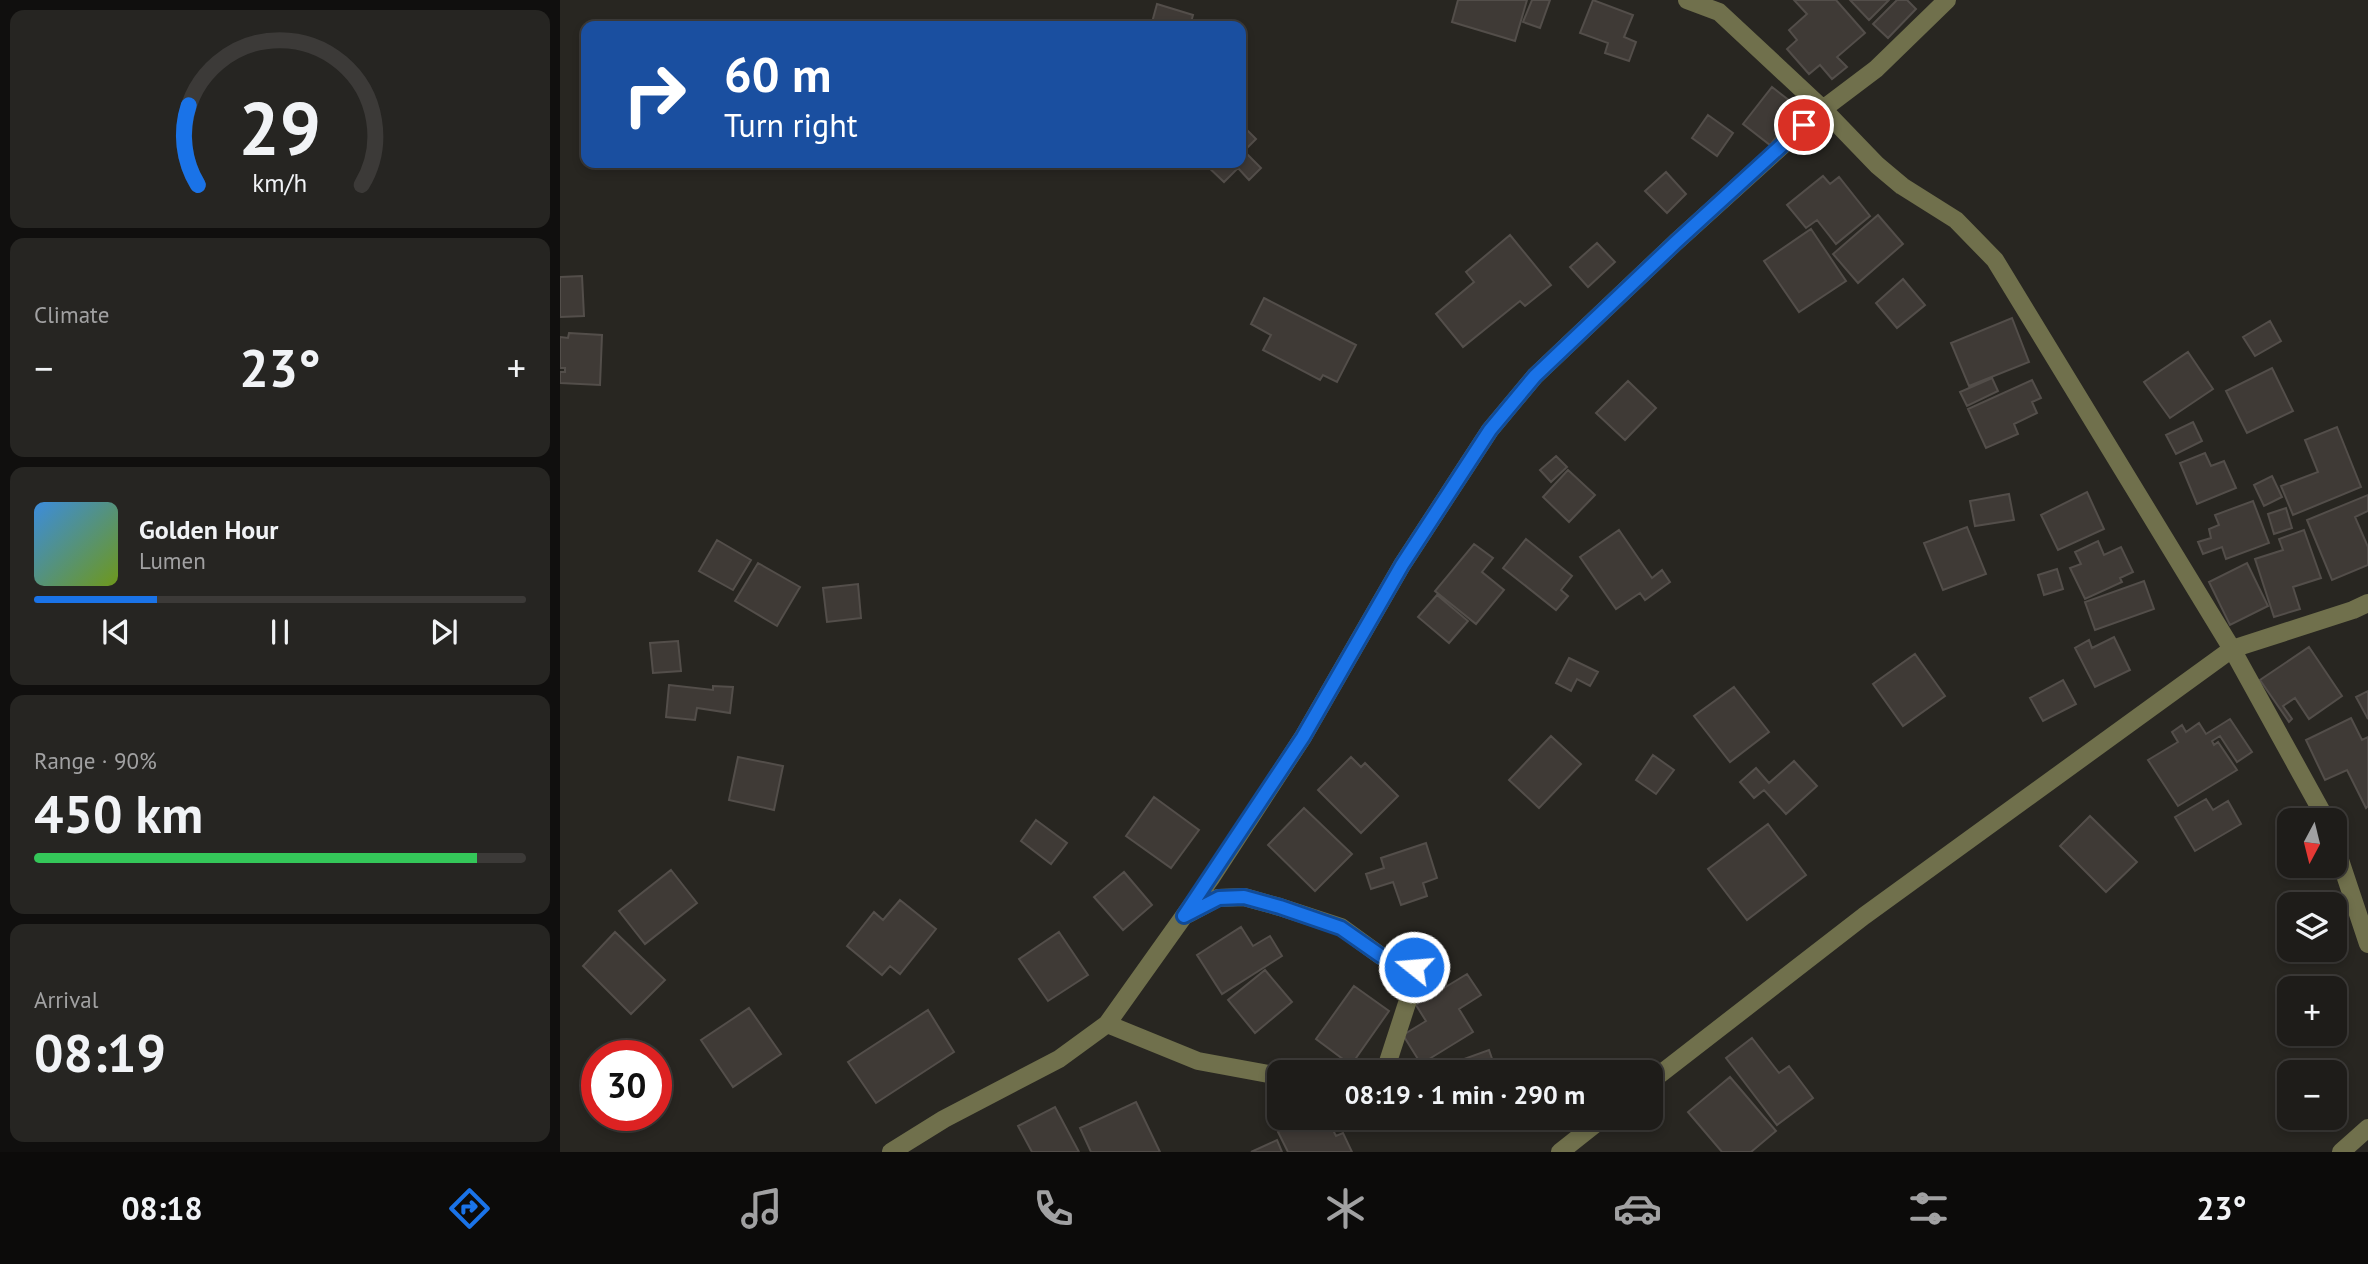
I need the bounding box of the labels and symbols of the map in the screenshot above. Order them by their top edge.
pin [1774,95,1834,155]
north arrow [2277,808,2347,878]
position arrow [1377,930,1451,1004]
speed limit sign: 30 [581,1040,672,1131]

